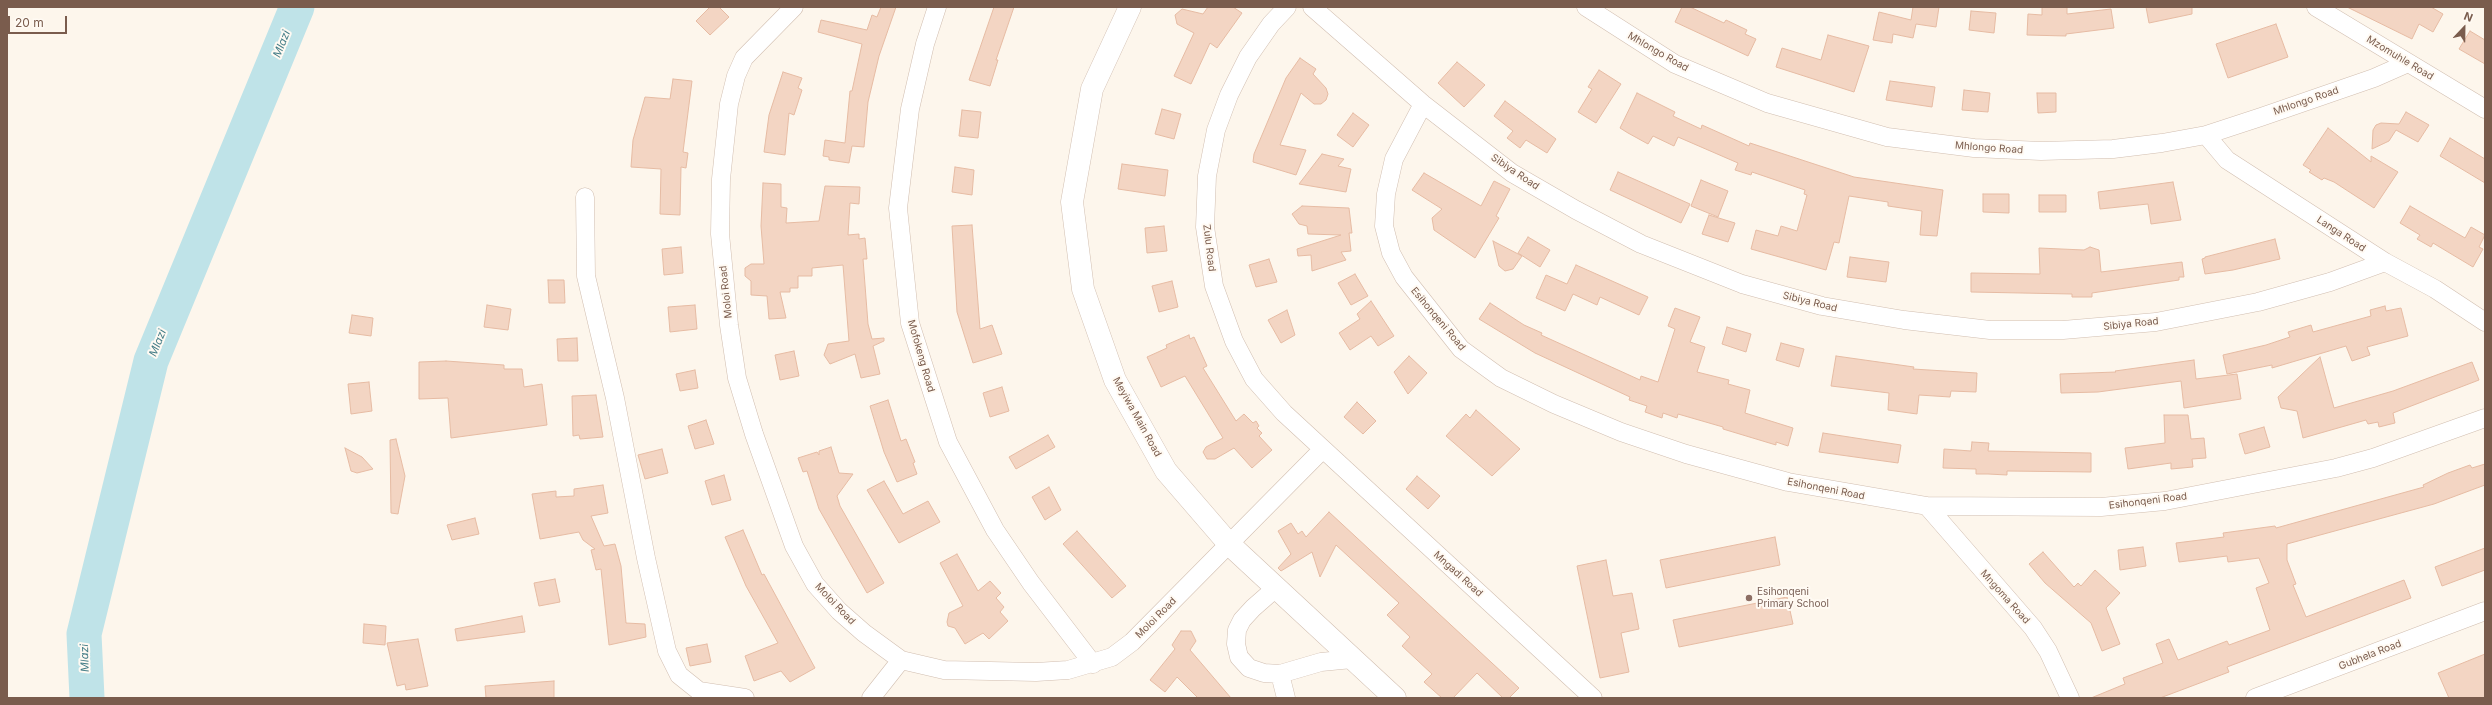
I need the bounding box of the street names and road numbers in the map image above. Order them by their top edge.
street label: Mhlongo Road [1625,30,1691,74]
street label: Mzomuhle Road [2364,33,2436,83]
street label: Mhlongo Road [2272,84,2340,118]
street label: Mhlongo Road [1954,140,2024,156]
street label: Sibiya Road [1489,152,1541,192]
street label: Langa Road [2314,214,2368,254]
street label: Zulu Road [1200,224,1218,272]
street label: Moloi Road [717,265,735,319]
street label: Esihonqeni Road [1408,285,1468,353]
street label: Sibiya Road [1782,289,1838,315]
street label: Sibiya Road [2103,315,2159,333]
street label: Mofokeng Road [905,319,937,393]
street label: Meyiwa Main Road [1110,375,1164,459]
street label: Esihonqeni Road [1786,476,1866,502]
street label: Esihonqeni Road [2108,490,2188,512]
street label: Mngadi Road [1431,549,1485,599]
street label: Mngoma Road [1978,568,2032,626]
street label: Moloi Road [812,581,858,627]
street label: Moloi Road [1133,595,1179,641]
street label: Gubhela Road [2337,638,2403,672]

